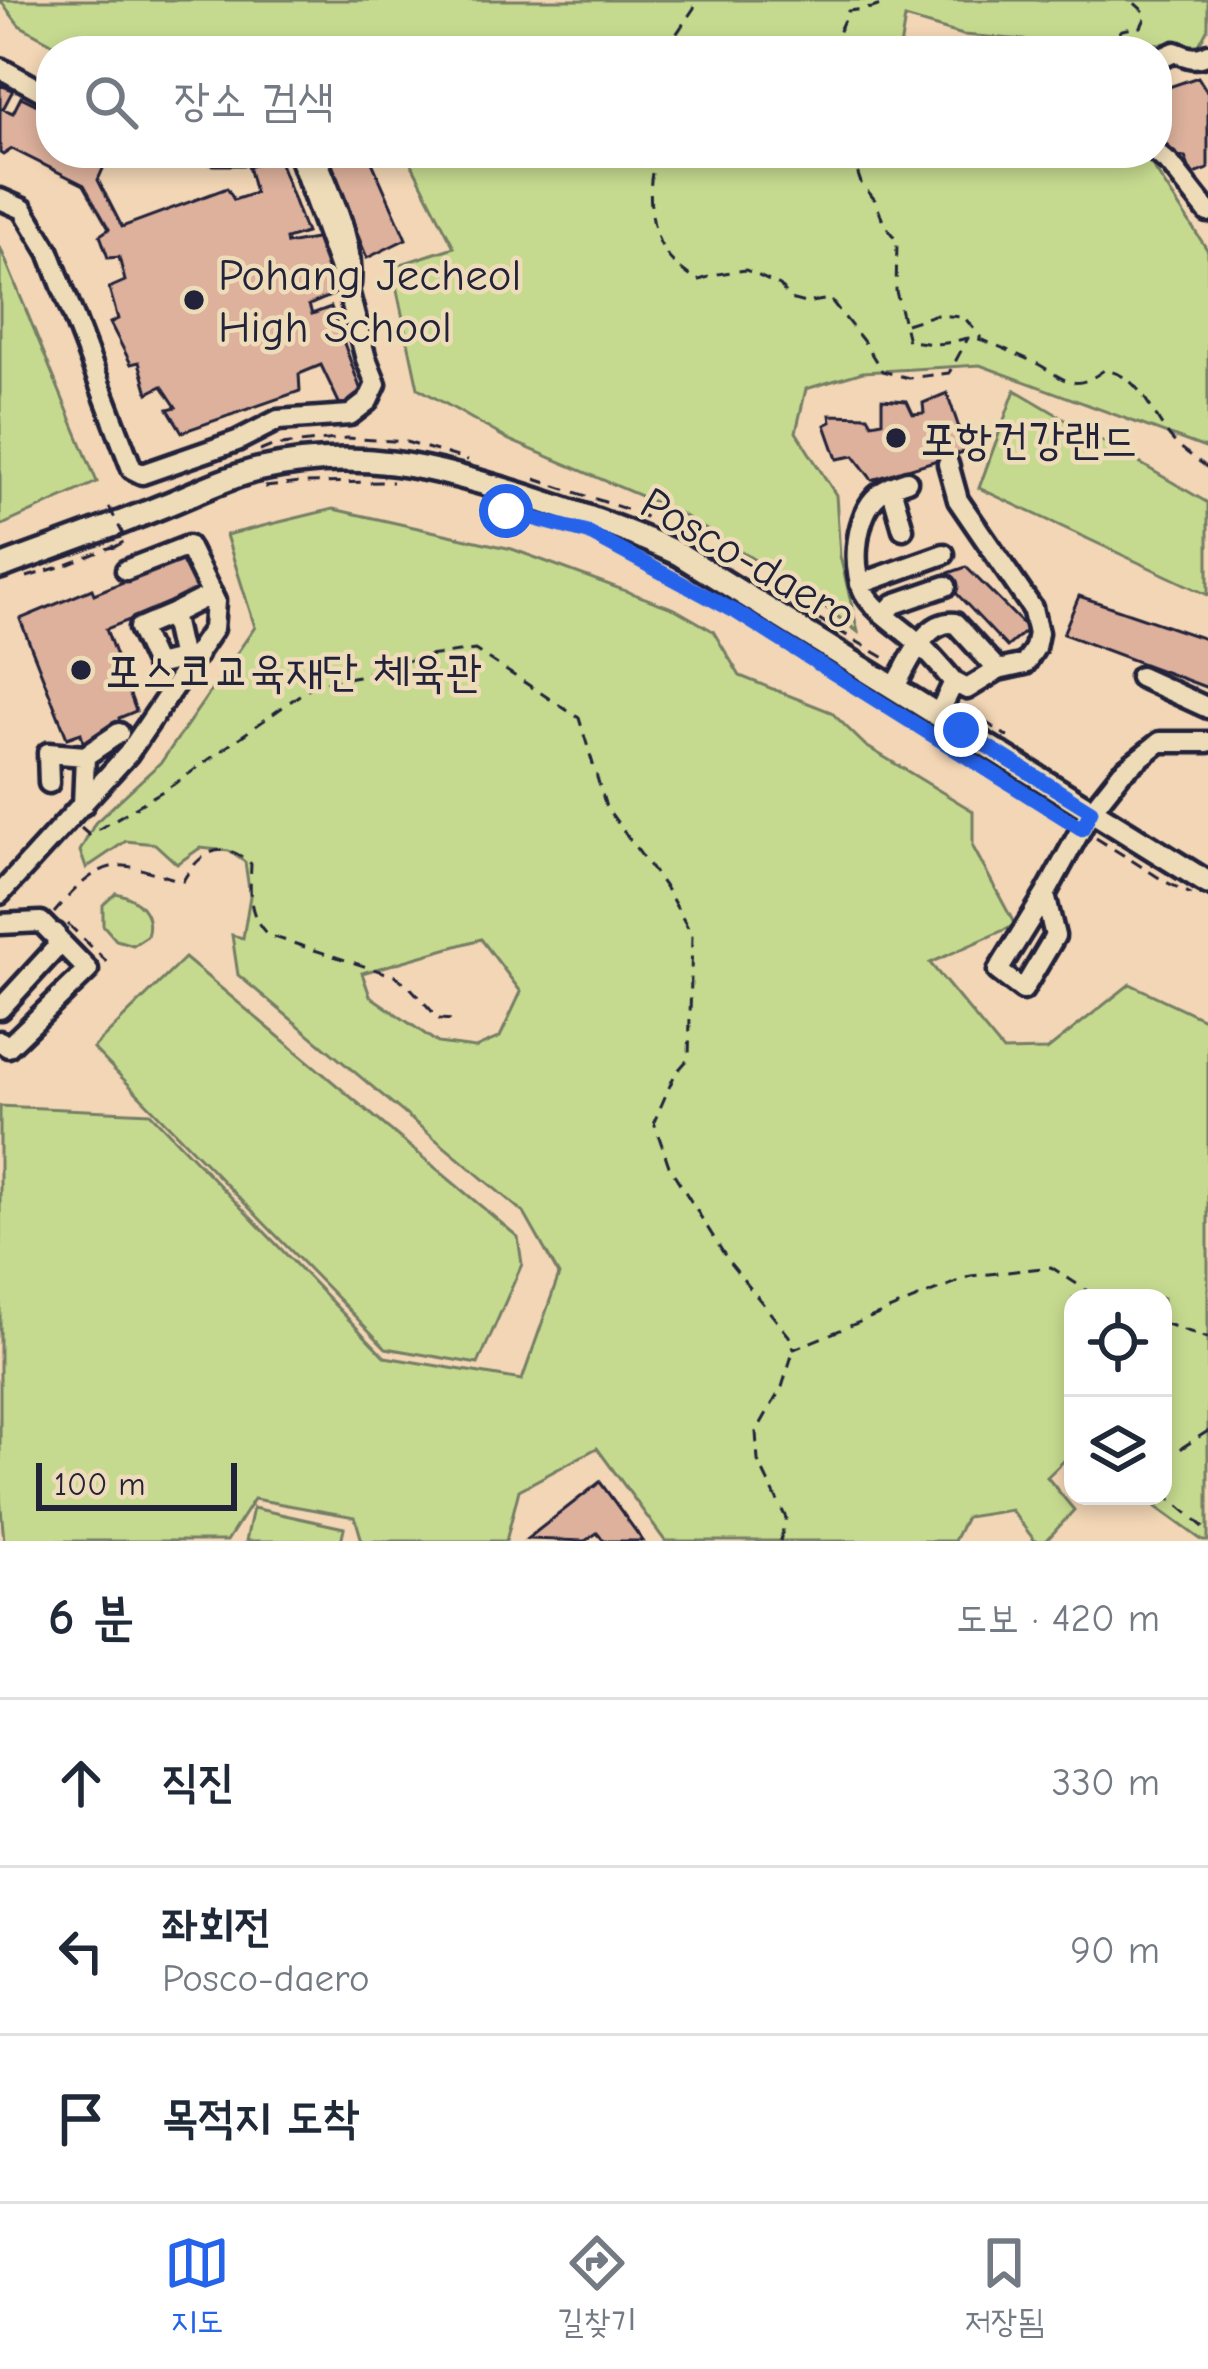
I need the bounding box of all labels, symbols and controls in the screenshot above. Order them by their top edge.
search box [36,36,1172,168]
icon: search [78,69,144,135]
text: 장소 검색 [174,74,334,126]
place label: Pohang Jecheol High School [218,249,521,353]
marker: Pohang Jecheol High School [181,287,207,313]
place label: 포항건강랜드 [920,413,1137,465]
marker: 포항건강랜드 [883,425,909,451]
street label: Posco-daero [632,476,865,641]
route start [479,484,533,538]
place label: 포스코교육재단 체육관 [105,645,482,697]
marker: 포스코교육재단 체육관 [68,657,94,683]
route end [934,703,988,757]
map controls [1064,1289,1172,1505]
button: locate [1064,1289,1172,1397]
button: layers [1064,1397,1172,1505]
scale bar [36,1457,237,1510]
text: 100 m [54,1465,146,1503]
text: 6 분 [48,1588,134,1647]
text: 도보 · 420 m [956,1596,1160,1641]
icon: ahead [48,1750,114,1816]
text: 직진 [162,1755,234,1807]
text: 330 m [1052,1760,1160,1805]
text: 좌회전 [162,1900,271,1952]
icon: left [48,1918,114,1984]
text: 90 m [1070,1928,1160,1973]
text: Posco-daero [162,1956,370,2001]
icon: arrive [48,2086,114,2152]
text: 목적지 도착 [162,2091,359,2143]
tab: 지도 [164,2230,230,2343]
tab: 길찾기 [557,2230,637,2343]
tab: 저장됨 [965,2230,1044,2343]

